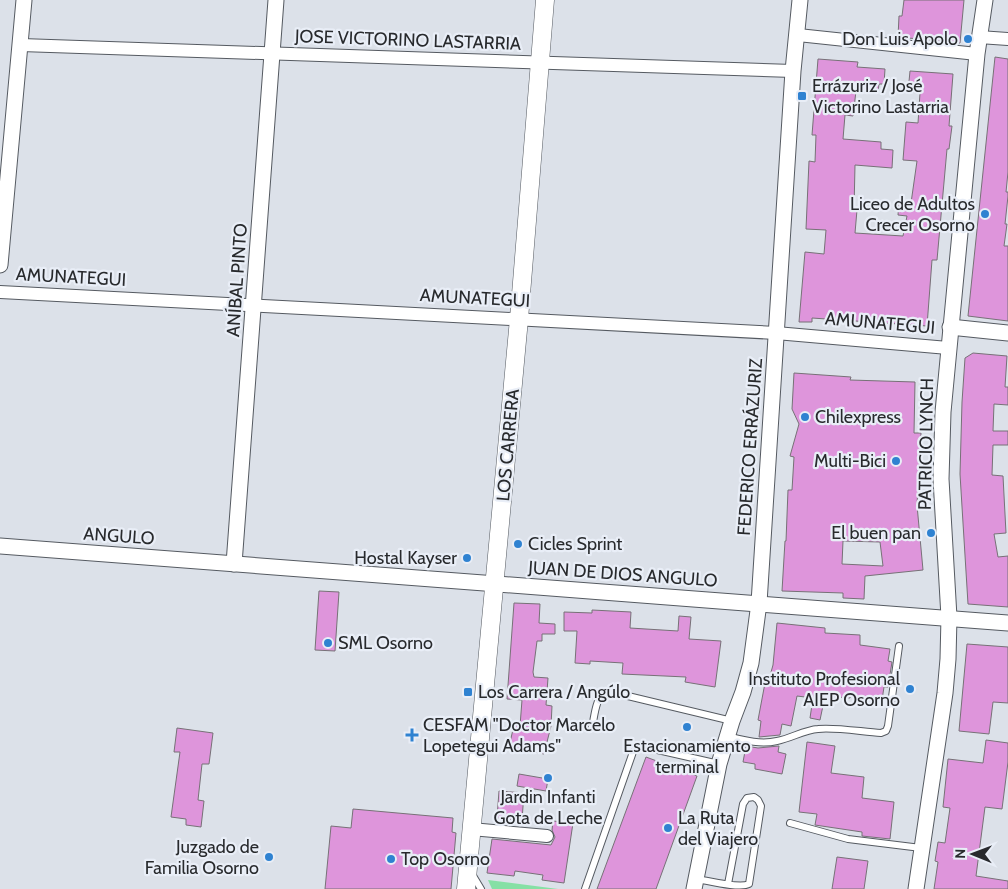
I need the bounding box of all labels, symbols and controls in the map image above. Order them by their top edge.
street label: JOSE VICTORINO LASTARRIA [293,25,522,55]
place label: Don Luis Apolo [842,28,958,50]
marker: Don Luis Apolo [962,33,974,45]
place label: Errázuriz / José Victorino Lastarria [812,75,949,118]
marker: Errázuriz / José Victorino Lastarria [796,90,808,102]
place label: Liceo de Adultos Crecer Osorno [850,193,975,236]
marker: Liceo de Adultos Crecer Osorno [979,208,991,220]
street label: ANÍBAL PINTO [222,222,252,338]
street label: AMUNATEGUI [15,263,127,291]
street label: AMUNATEGUI [419,284,531,312]
street label: AMUNATEGUI [824,307,936,339]
street label: FEDERICO ERRÁZURIZ [733,358,767,536]
street label: PATRICIO LYNCH [914,378,938,510]
street label: LOS CARRERA [492,388,524,502]
place label: Chilexpress [815,406,901,428]
marker: Chilexpress [799,411,811,423]
place label: Multi-Bici [814,450,886,472]
marker: Multi-Bici [890,455,902,467]
place label: El buen pan [831,522,921,544]
street label: ANGULO [83,523,155,549]
marker: El buen pan [925,527,937,539]
place label: Cicles Sprint [528,533,622,555]
marker: Cicles Sprint [512,538,524,550]
place label: Hostal Kayser [354,547,457,569]
marker: Hostal Kayser [461,552,473,564]
street label: JUAN DE DIOS ANGULO [527,556,719,592]
place label: SML Osorno [338,632,433,654]
marker: SML Osorno [322,637,334,649]
place label: Instituto Profesional AIEP Osorno [748,668,901,711]
place label: Los Carrera / Angúlo [478,681,630,703]
marker: Instituto Profesional AIEP Osorno [904,683,916,695]
marker: Los Carrera / Angúlo [462,686,474,698]
place label: CESFAM "Doctor Marcelo Lopetegui Adams" [423,714,615,757]
marker: Estacionamiento terminal [681,721,693,733]
marker: CESFAM "Doctor Marcelo Lopetegui Adams" [405,728,419,742]
place label: Estacionamiento terminal [623,735,751,778]
marker: Jardin Infanti Gota de Leche [542,772,554,784]
place label: Jardin Infanti Gota de Leche [494,786,603,829]
place label: La Ruta del Viajero [678,807,758,850]
marker: La Ruta del Viajero [662,822,674,834]
north arrow [948,829,998,879]
place label: Juzgado de Familia Osorno [145,836,259,879]
place label: Top Osorno [401,848,490,870]
text: N [951,849,969,859]
marker: Juzgado de Familia Osorno [263,851,275,863]
marker: Top Osorno [385,853,397,865]

